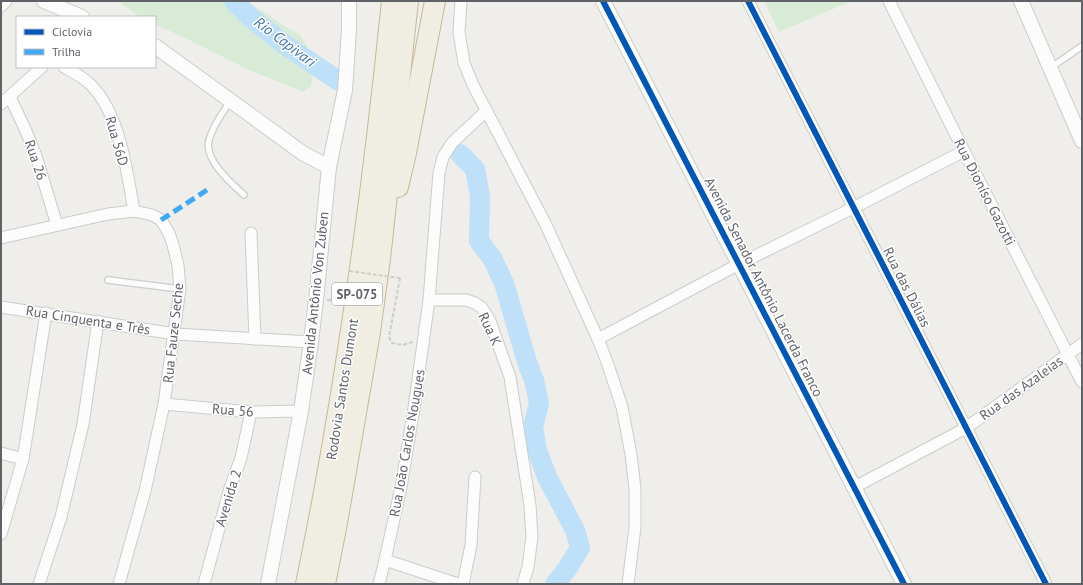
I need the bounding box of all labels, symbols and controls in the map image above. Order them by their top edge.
water label: Rio Capivari [251,12,321,72]
legend [16,16,156,68]
text: Ciclovia [52,24,92,39]
text: Trilha [52,44,81,59]
street label: Rua 56D [101,114,133,168]
street label: Rua Dioníso Gazotti [950,135,1020,249]
street label: Rua 26 [21,137,51,183]
street label: Avenida Senador Antônio Lacerda Franco [701,174,827,400]
street label: Avenida Antônio Von Zuben [297,211,333,375]
street label: Rua das Dálias [879,244,935,330]
street label: Rua Fauze Seche [159,282,187,384]
road number: SP-075 [332,283,382,305]
street label: Rua Cinquenta e Três [25,301,152,339]
street label: Rua K [474,309,506,349]
street label: Rodovia Santos Dumont [322,317,362,461]
street label: Rua das Azaleias [976,352,1066,424]
street label: Rua João Carlos Nougues [385,368,429,518]
street label: Rua 56 [212,400,254,420]
street label: Avenida 2 [211,467,245,529]

